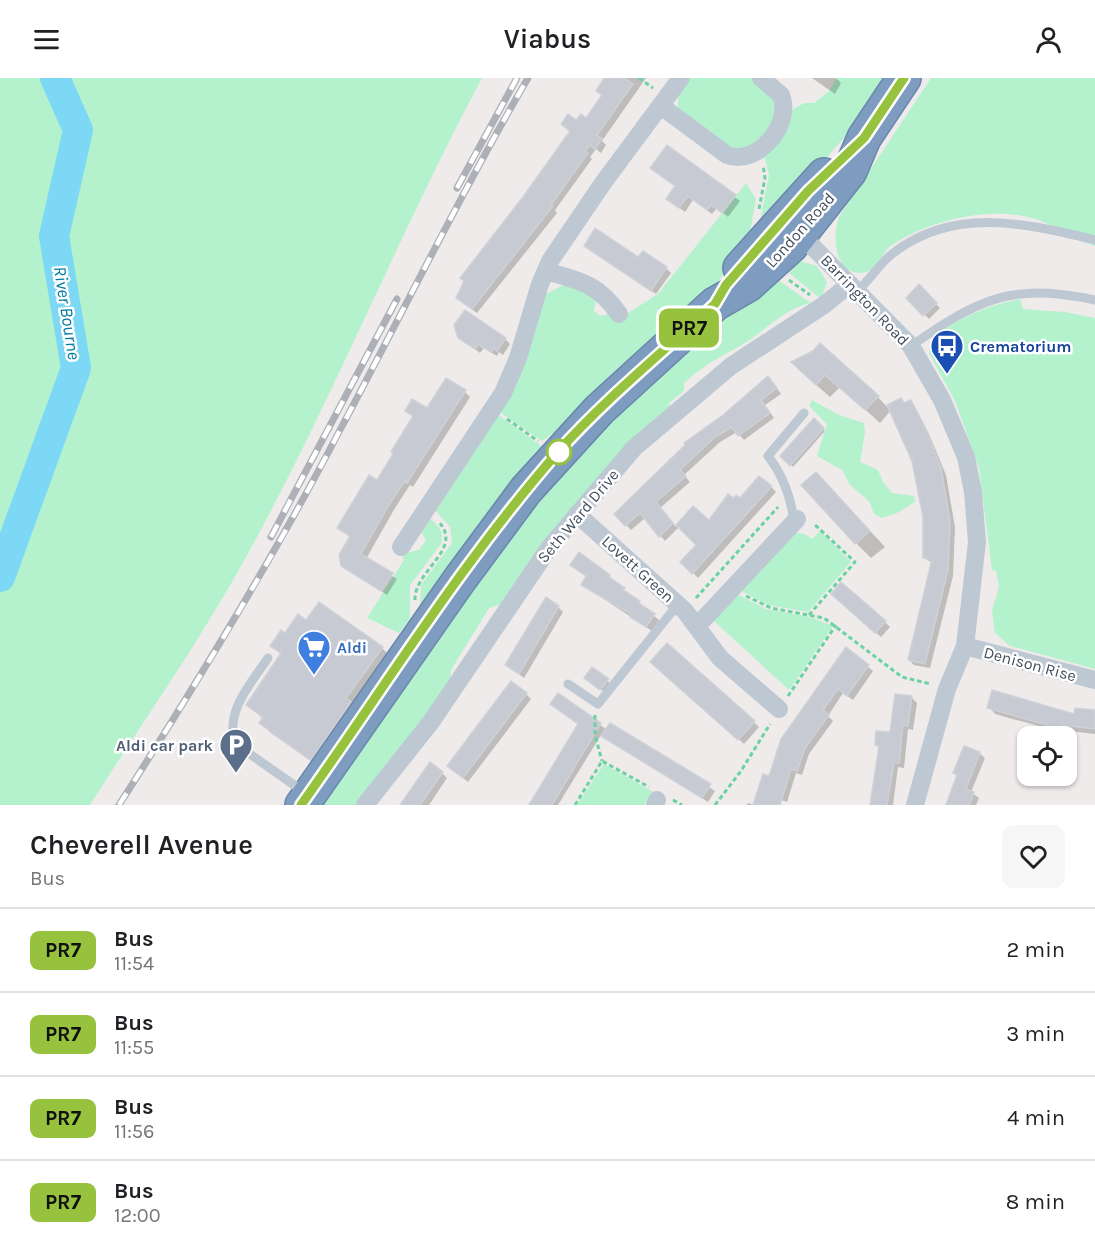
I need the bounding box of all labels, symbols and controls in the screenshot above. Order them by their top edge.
icon: menu [30,23,63,56]
text: Viabus [504,23,591,55]
icon: person [1032,23,1065,56]
street label: London Road [761,189,839,271]
street label: Barrington Road [817,251,913,349]
water label: River Bourne [49,265,85,361]
line badge: PR7 [654,308,724,348]
text: PR7 [671,316,707,340]
bus stop icon: Crematorium [929,328,965,375]
place label: Crematorium [970,337,1072,356]
unlabelled marker [546,439,572,465]
street label: Seth Ward Drive [533,465,623,567]
street label: Lovett Green [598,532,678,606]
supermarket icon: Aldi [296,629,332,676]
place label: Aldi [337,638,367,657]
street label: Denison Rise [982,643,1078,685]
map controls [1017,726,1077,786]
button: locate [1017,726,1077,786]
parking icon: Aldi car park [218,727,254,774]
place label: Aldi car park [116,736,214,755]
button: heart [1002,825,1065,888]
text: Cheverell Avenue [30,828,253,861]
text: Bus [30,867,65,890]
text: Bus [114,926,154,952]
text: 2 min [1007,937,1065,963]
text: PR7 [45,938,81,962]
text: 11:54 [114,952,154,975]
text: Bus [114,1010,154,1036]
text: 3 min [1006,1021,1065,1047]
text: PR7 [45,1022,81,1046]
text: 11:55 [114,1036,154,1059]
text: Bus [114,1094,154,1120]
text: 4 min [1007,1105,1065,1131]
text: PR7 [45,1106,81,1130]
text: 11:56 [114,1120,155,1143]
text: Bus [114,1178,154,1204]
text: 8 min [1006,1189,1065,1215]
text: PR7 [45,1190,81,1214]
text: 12:00 [114,1204,161,1227]

